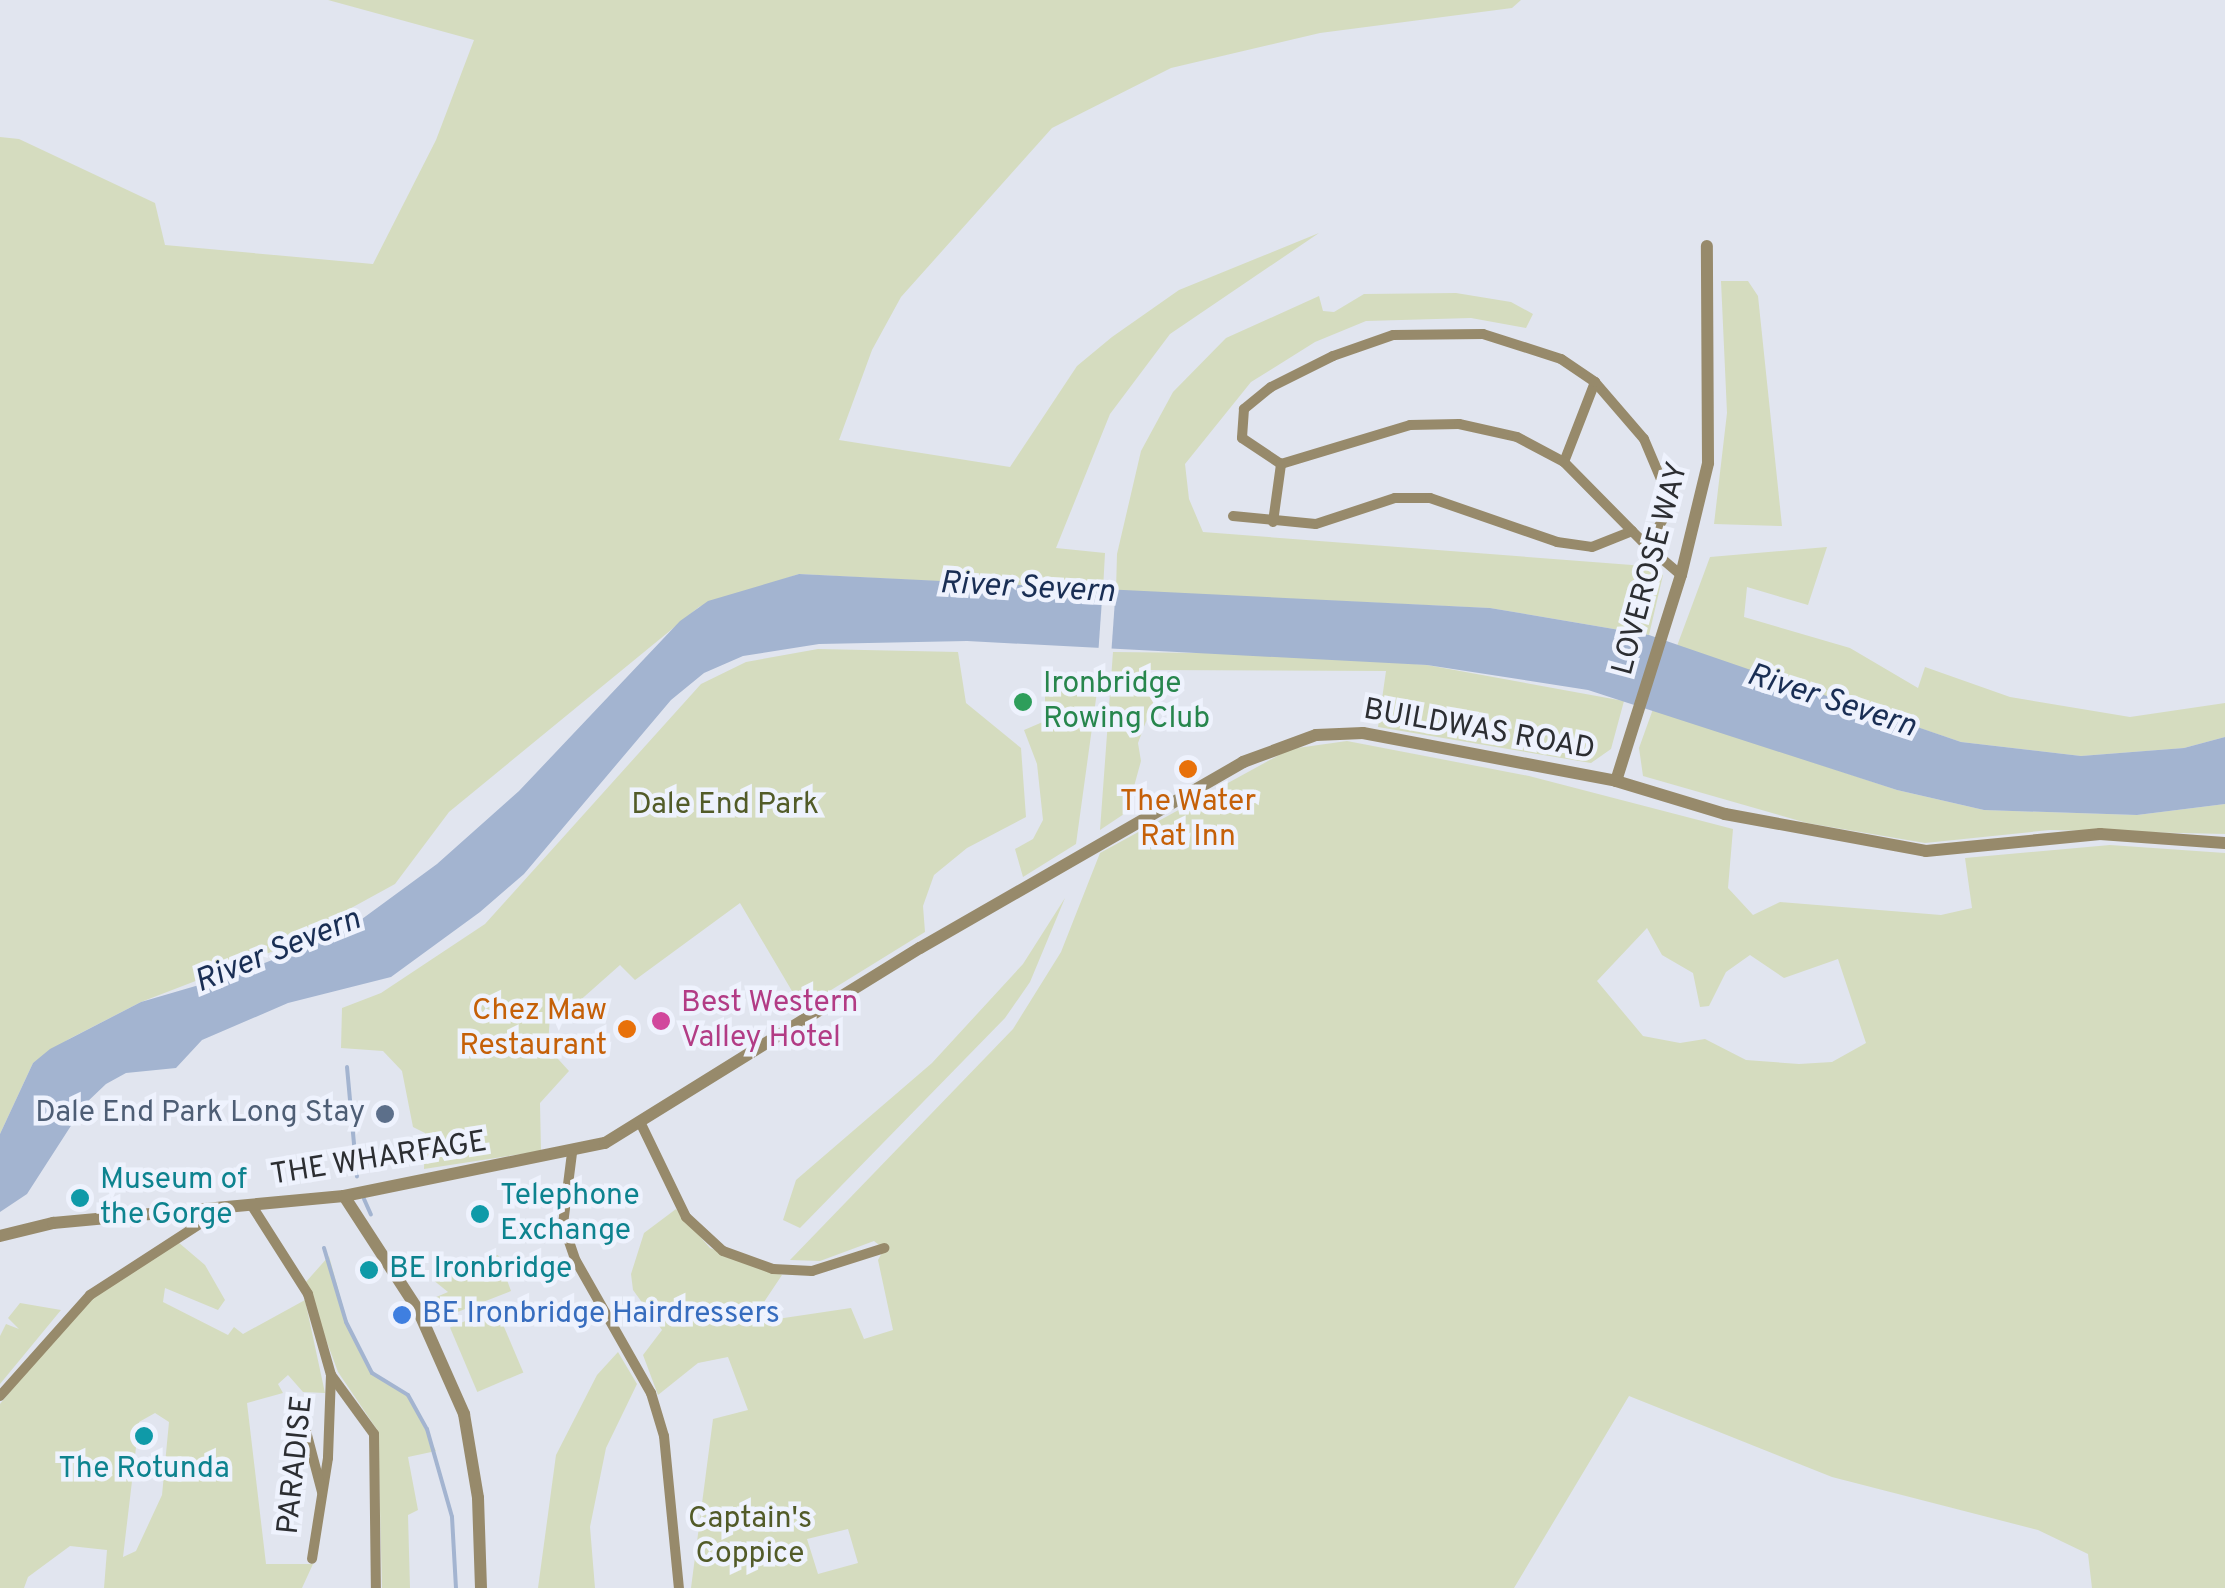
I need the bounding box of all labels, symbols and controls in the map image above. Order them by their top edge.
street label: LOVEROSE WAY [1606,458,1698,680]
water label: River Severn [938,565,1116,613]
water label: River Severn [1742,657,1920,747]
place label: Ironbridge Rowing Club [1043,667,1210,738]
marker: Ironbridge Rowing Club [1012,691,1034,713]
street label: BUILDWAS ROAD [1361,693,1597,769]
marker: The Water Rat Inn [1177,758,1199,780]
place label: The Water Rat Inn [1120,785,1256,856]
park label: Dale End Park [631,788,819,824]
water label: River Severn [190,901,366,1003]
place label: Best Western Valley Hotel [681,986,859,1056]
place label: Chez Maw Restaurant [459,994,607,1064]
marker: Best Western Valley Hotel [650,1010,672,1032]
marker: Chez Maw Restaurant [616,1018,638,1040]
place label: Dale End Park Long Stay [35,1096,365,1132]
marker: Dale End Park Long Stay [374,1103,396,1125]
street label: THE WHARFAGE [268,1125,490,1195]
place label: Museum of the Gorge [100,1163,247,1234]
place label: Telephone Exchange [500,1179,640,1250]
marker: Museum of the Gorge [69,1187,91,1209]
marker: Telephone Exchange [469,1203,491,1225]
place label: BE Ironbridge [389,1252,572,1288]
marker: BE Ironbridge [358,1259,380,1281]
place label: BE Ironbridge Hairdressers [422,1297,780,1333]
marker: BE Ironbridge Hairdressers [391,1304,413,1326]
street label: PARADISE [272,1394,322,1536]
marker: The Rotunda [133,1425,155,1447]
place label: The Rotunda [58,1452,230,1488]
park label: Captain's Coppice [688,1502,812,1572]

